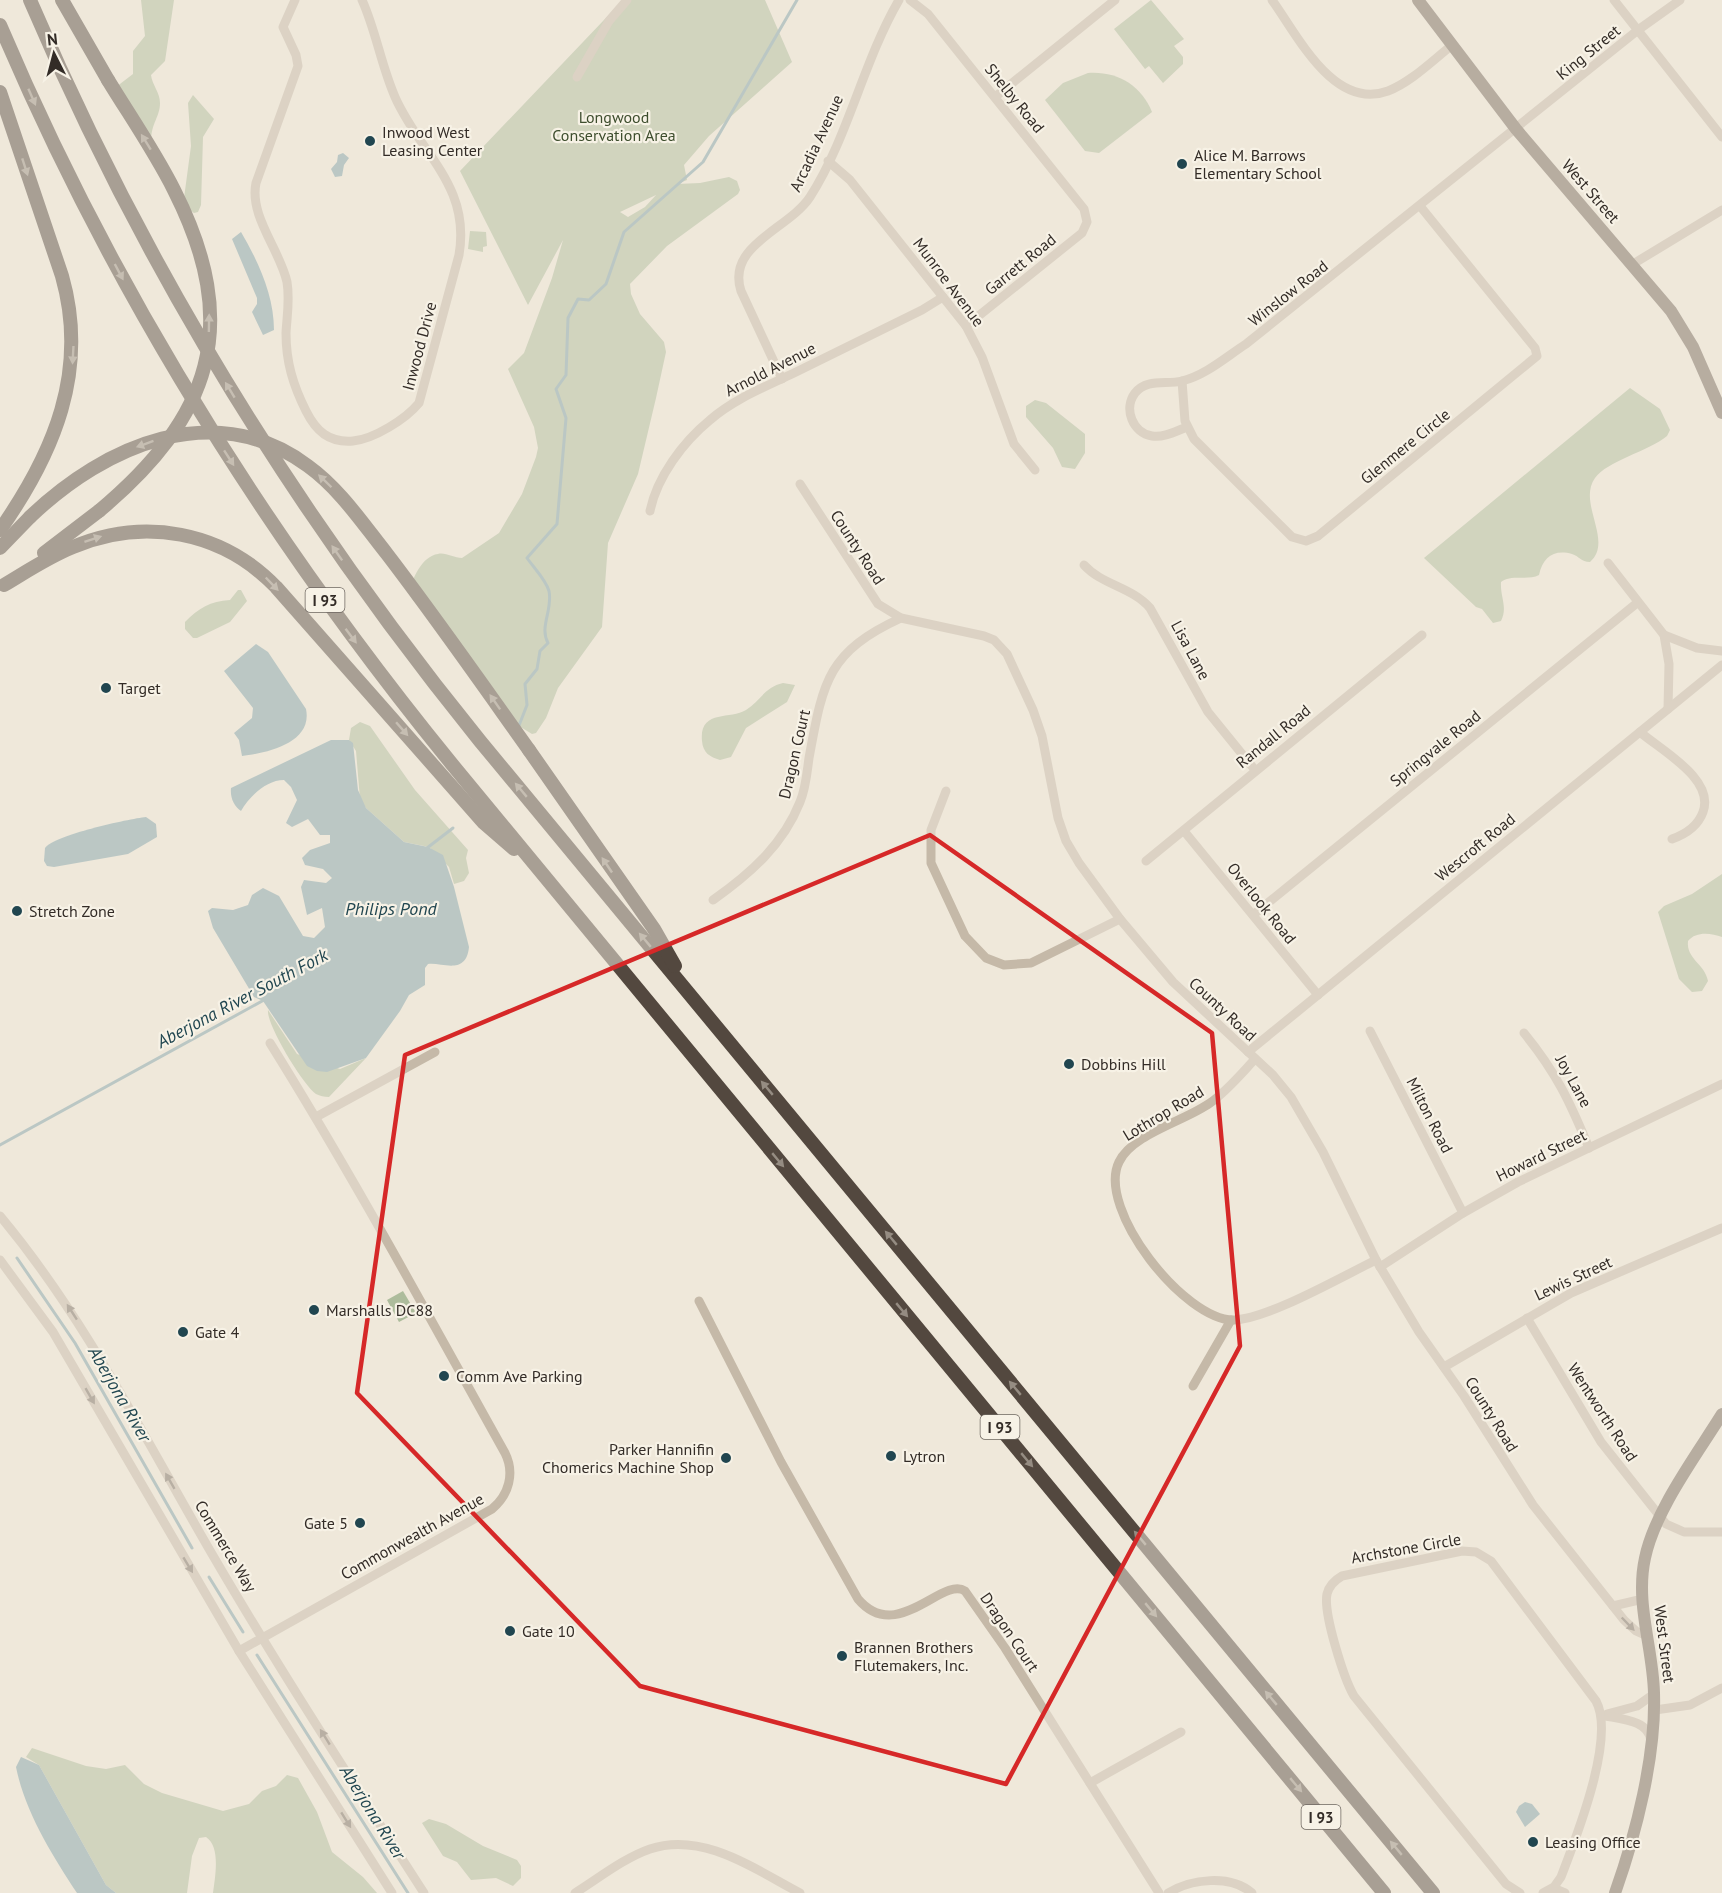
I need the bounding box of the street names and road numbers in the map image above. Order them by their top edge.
street label: King Street [1552,20,1624,84]
street label: Shelby Road [981,59,1049,137]
street label: Arcadia Avenue [785,91,847,195]
street label: West Street [1558,155,1625,227]
street label: Garrett Road [980,229,1060,299]
street label: Munroe Avenue [909,234,989,330]
street label: Winslow Road [1244,256,1332,330]
street label: Inwood Drive [398,300,440,392]
street label: Arnold Avenue [721,338,819,400]
street label: Glenmere Circle [1356,404,1454,488]
street label: County Road [826,506,890,588]
road number: I 93 [306,588,344,612]
street label: Lisa Lane [1167,617,1215,683]
street label: Randall Road [1232,700,1314,772]
street label: Springvale Road [1386,705,1484,791]
street label: Dragon Court [774,707,814,801]
street label: Wescroft Road [1431,809,1519,885]
street label: Overlook Road [1223,858,1301,948]
street label: County Road [1185,973,1261,1045]
street label: Joy Lane [1551,1050,1597,1111]
street label: Milton Road [1402,1074,1458,1156]
street label: Lothrop Road [1119,1081,1207,1145]
street label: Howard Street [1493,1124,1590,1185]
street label: Lewis Street [1531,1251,1615,1305]
street label: Wentworth Road [1564,1359,1642,1465]
street label: County Road [1461,1373,1523,1455]
road number: I 93 [980,1415,1020,1439]
street label: Commonwealth Avenue [337,1488,487,1584]
street label: Commerce Way [191,1496,262,1596]
street label: Archstone Circle [1349,1528,1463,1568]
street label: Dragon Court [976,1589,1044,1676]
street label: West Street [1650,1604,1680,1684]
road number: I 93 [1302,1805,1340,1829]

